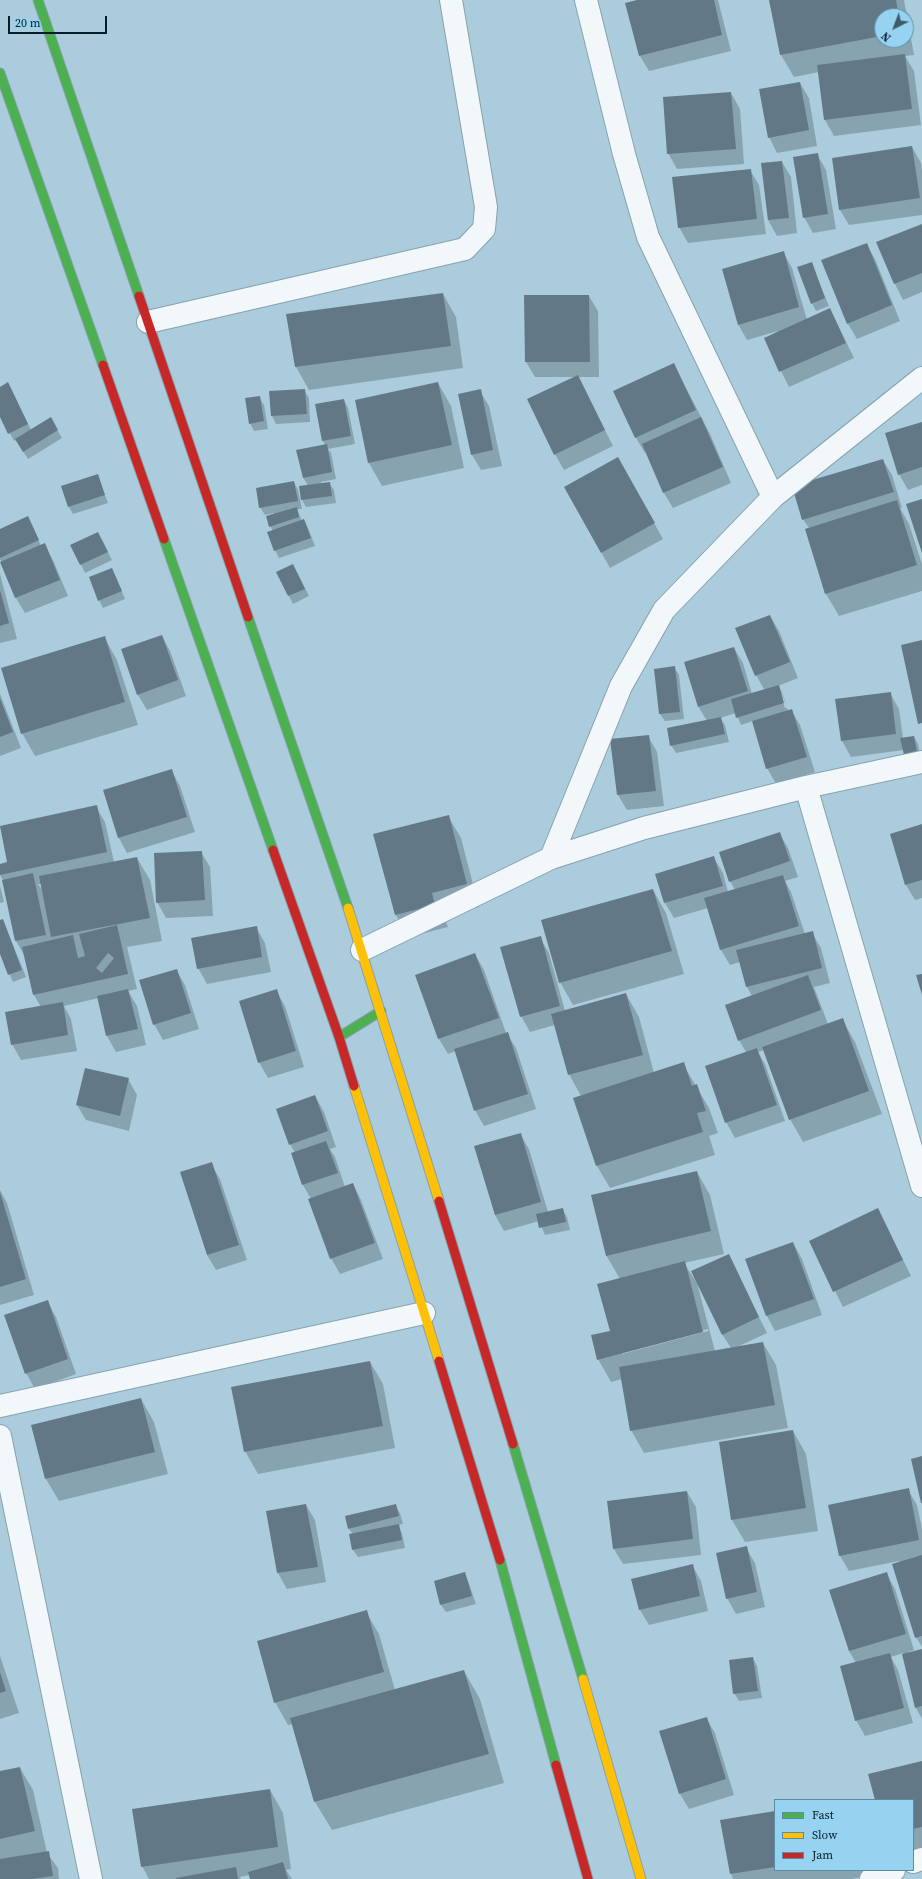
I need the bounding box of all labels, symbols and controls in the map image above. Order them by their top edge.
scale bar [10,8,109,34]
north arrow [874,8,914,48]
text: 20 m [15,15,41,31]
text: N [878,28,894,45]
legend [774,1799,914,1871]
text: Fast [812,1807,834,1823]
text: Slow [812,1827,837,1843]
text: Jam [812,1847,833,1863]

